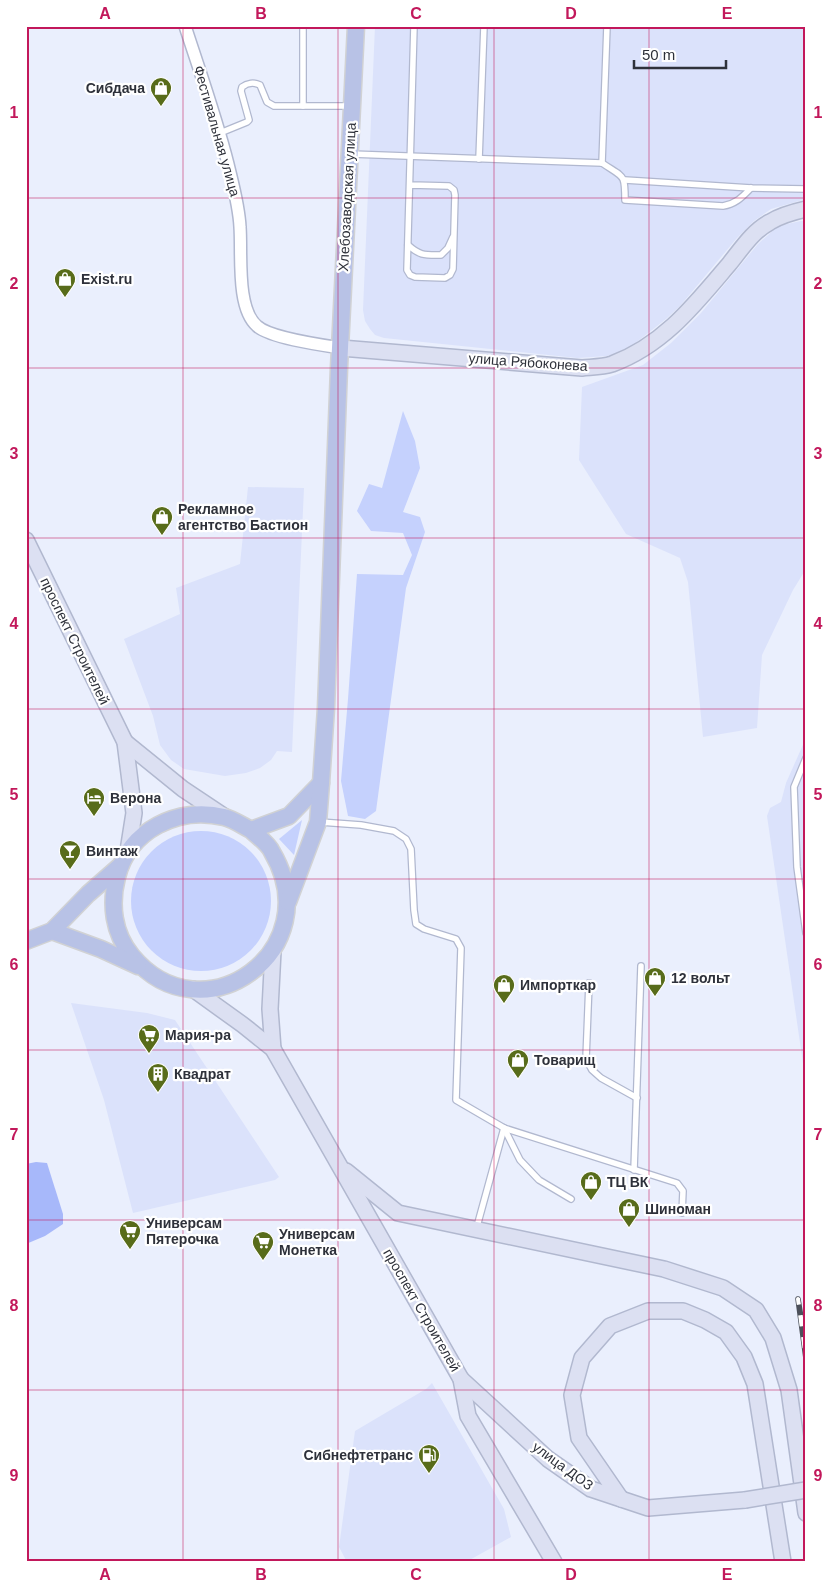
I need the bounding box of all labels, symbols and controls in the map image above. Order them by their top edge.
text: A [99,5,111,22]
text: B [255,5,267,22]
text: C [410,5,422,22]
text: D [565,5,577,22]
text: E [722,5,733,22]
scale bar [634,38,727,70]
text: 50 m [642,46,675,63]
street label: Фестивальная улица [191,64,243,199]
shop icon: Сибдача [149,76,173,107]
place label: Сибдача [86,80,145,96]
text: 1 [10,104,19,121]
text: 1 [814,104,823,121]
street label: Хлебозаводская улица [335,122,359,272]
shop icon: Exist.ru [53,267,77,298]
place label: Exist.ru [81,271,132,287]
text: 2 [10,275,19,292]
text: 2 [814,275,823,292]
street label: улица Рябоконева [468,350,588,374]
text: 3 [10,445,19,462]
text: 3 [814,445,823,462]
place label: Рекламное агентство Бастион [178,501,308,533]
shop icon: Рекламное агентство Бастион [150,505,174,536]
street label: проспект Строителей [37,575,113,707]
text: 4 [10,615,19,632]
text: 4 [814,615,823,632]
text: 5 [10,786,19,803]
hotel icon: Верона [82,786,106,817]
text: 5 [814,786,823,803]
place label: Верона [110,790,161,806]
bar icon: Винтаж [58,839,82,870]
place label: Винтаж [86,843,139,859]
text: 6 [10,956,19,973]
text: 6 [814,956,823,973]
shop icon: 12 вольт [643,966,667,997]
place label: 12 вольт [671,970,730,986]
shop icon: Импорткар [492,973,516,1004]
place label: Импорткар [520,977,596,993]
supermarket icon: Мария-ра [137,1023,161,1054]
place label: Мария-ра [165,1027,231,1043]
shop icon: Товарищ [506,1048,530,1079]
place label: Товарищ [534,1052,596,1068]
building icon: Квадрат [146,1062,170,1093]
place label: Квадрат [174,1066,231,1082]
text: 7 [10,1126,19,1143]
text: 7 [814,1126,823,1143]
shop icon: ТЦ ВК [579,1170,603,1201]
place label: ТЦ ВК [607,1174,649,1190]
shop icon: Шиноман [617,1197,641,1228]
place label: Шиноман [645,1201,711,1217]
place label: Универсам Пятерочка [146,1215,222,1247]
supermarket icon: Универсам Пятерочка [118,1219,142,1250]
place label: Универсам Монетка [279,1226,355,1258]
supermarket icon: Универсам Монетка [251,1230,275,1261]
street label: проспект Строителей [380,1246,464,1374]
text: 8 [10,1297,19,1314]
text: 8 [814,1297,823,1314]
street label: улица ДОЗ [529,1439,597,1493]
fuel station icon: Сибнефтетранс [417,1443,441,1474]
place label: Сибнефтетранс [303,1447,413,1463]
text: 9 [10,1467,19,1484]
text: 9 [814,1467,823,1484]
text: A [99,1566,111,1583]
text: B [255,1566,267,1583]
text: C [410,1566,422,1583]
text: D [565,1566,577,1583]
text: E [722,1566,733,1583]

